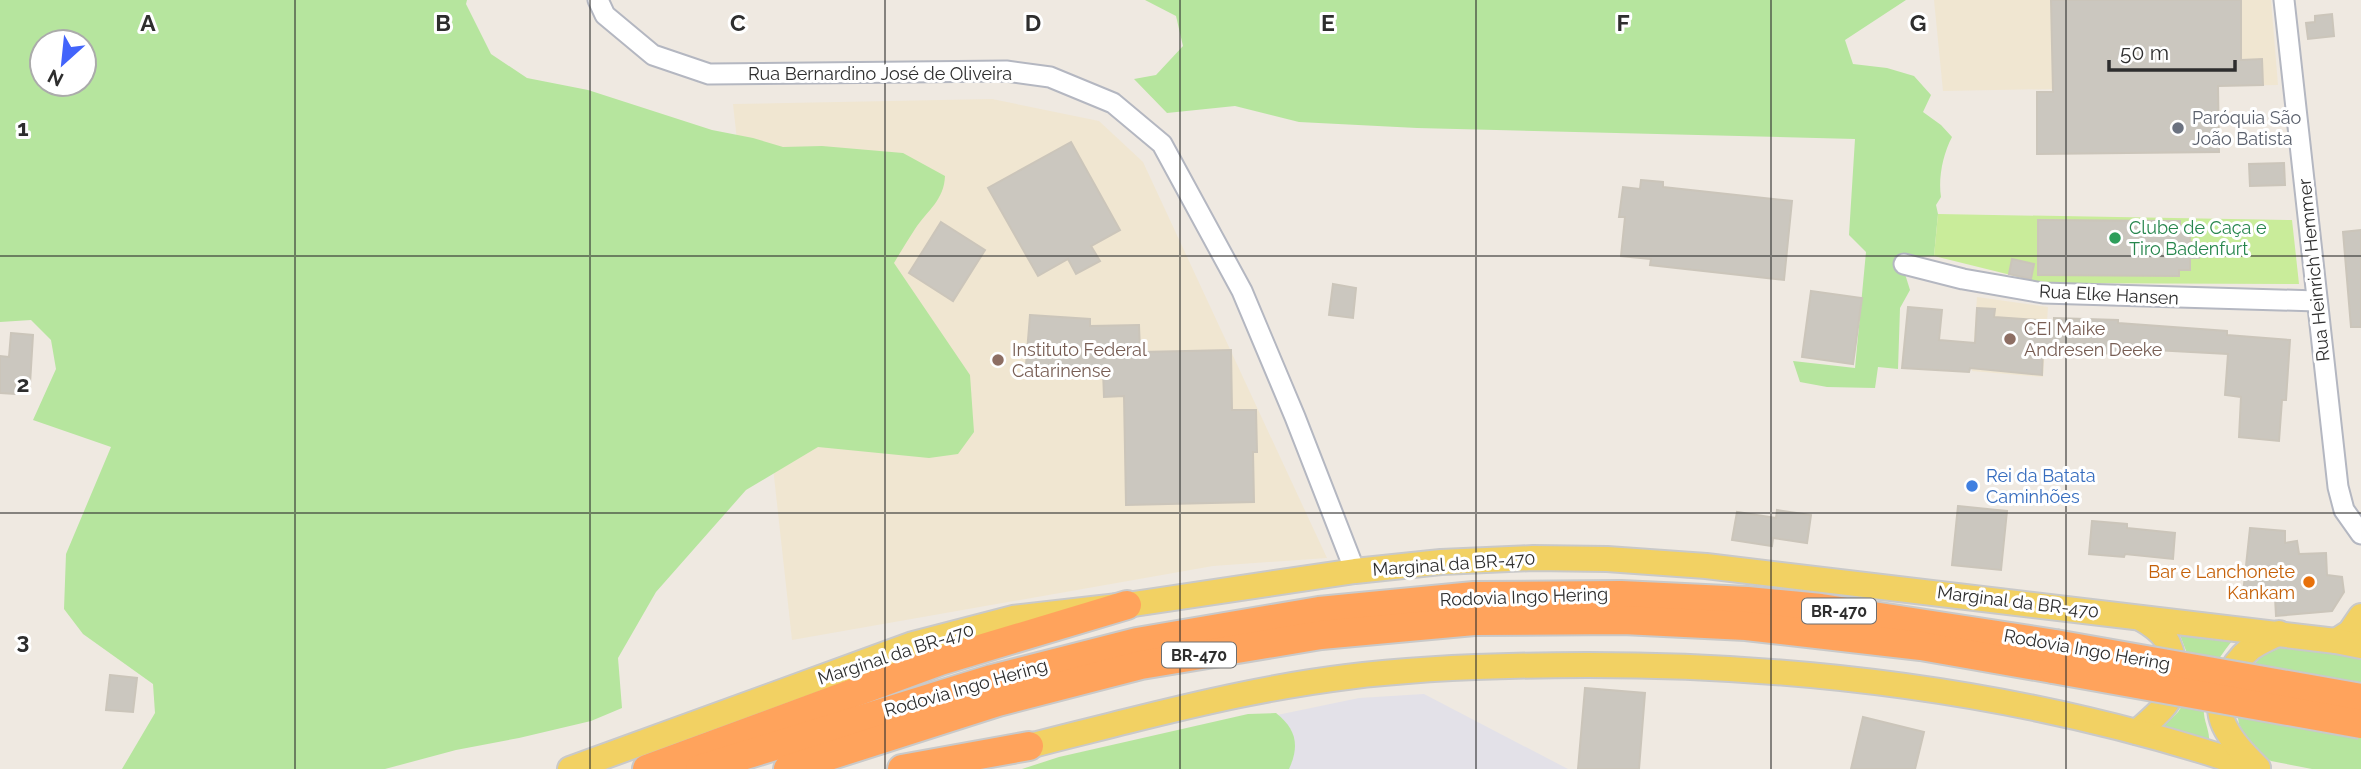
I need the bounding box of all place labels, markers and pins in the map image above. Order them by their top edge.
place label: Paróquia São João Batista [2192,107,2301,149]
marker: Paróquia São João Batista [2170,120,2186,136]
place label: Clube de Caça e Tiro Badenfurt [2129,217,2267,259]
marker: Clube de Caça e Tiro Badenfurt [2107,230,2123,246]
place label: CEI Maike Andresen Deeke [2024,318,2163,360]
marker: CEI Maike Andresen Deeke [2002,331,2018,347]
place label: Instituto Federal Catarinense [1012,339,1147,381]
marker: Instituto Federal Catarinense [990,352,1006,368]
place label: Rei da Batata Caminhões [1986,465,2095,507]
marker: Rei da Batata Caminhões [1964,478,1980,494]
place label: Bar e Lanchonete Kankam [2148,561,2295,603]
marker: Bar e Lanchonete Kankam [2301,574,2317,590]

